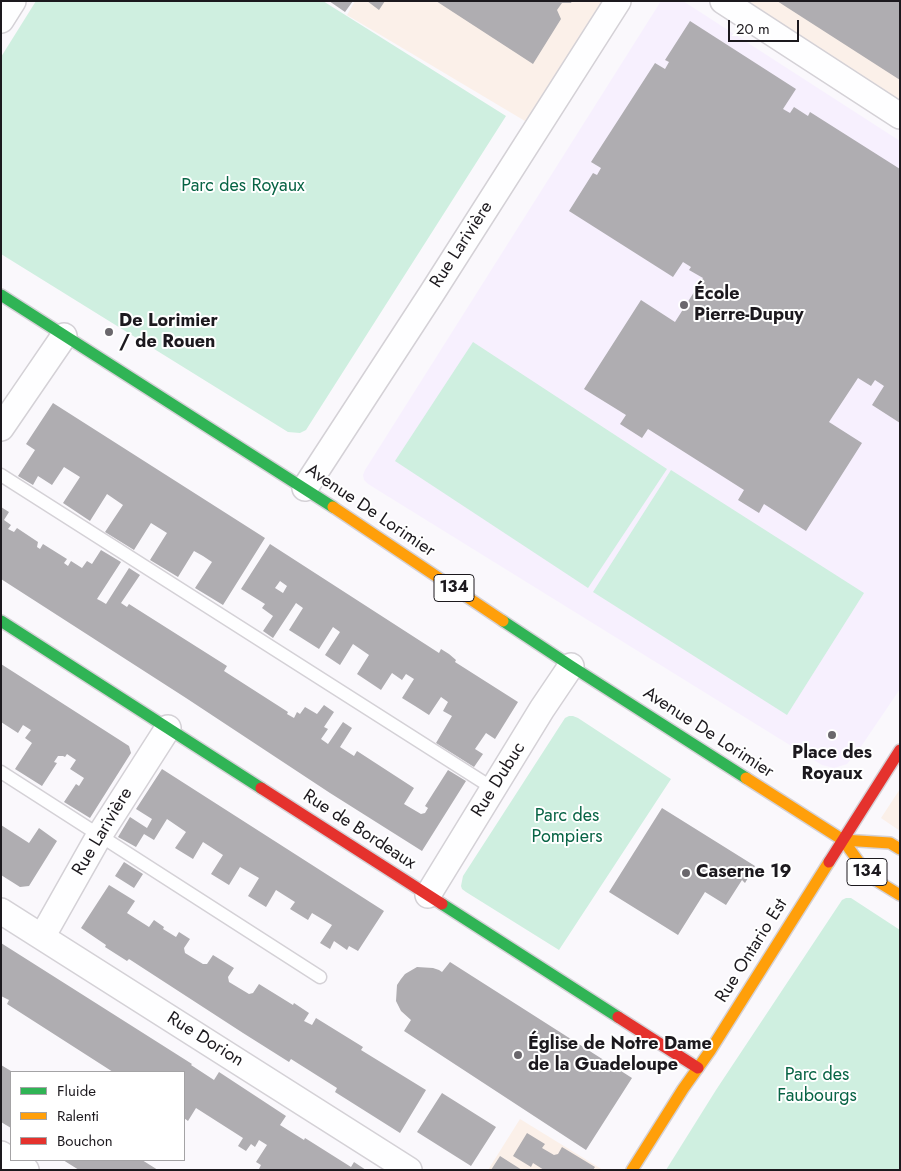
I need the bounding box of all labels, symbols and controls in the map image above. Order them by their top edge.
scale bar [731,10,802,42]
text: 20 m [736,18,770,40]
park label: Parc des Royaux [181,176,305,198]
street label: Rue Larivière [426,198,498,292]
place label: École Pierre-Dupuy [694,284,804,326]
marker: École Pierre-Dupuy [678,299,690,311]
place label: De Lorimier / de Rouen [119,311,218,354]
marker: De Lorimier / de Rouen [103,326,115,338]
street label: Avenue De Lorimier [301,460,439,562]
road number: 134 [434,574,474,602]
street label: Avenue De Lorimier [639,683,777,783]
marker: Place des Royaux [826,729,838,741]
street label: Rue Dubuc [468,739,530,821]
place label: Place des Royaux [792,743,872,786]
street label: Rue Larivière [68,784,138,880]
street label: Rue de Bordeaux [298,785,420,875]
park label: Parc des Pompiers [532,806,602,849]
road number: 134 [847,859,887,886]
place label: Caserne 19 [696,862,792,884]
marker: Caserne 19 [680,867,692,879]
street label: Rue Ontario Est [711,895,793,1007]
street label: Rue Dorion [163,1008,247,1072]
place label: Église de Notre Dame de la Guadeloupe [528,1034,712,1076]
marker: Église de Notre Dame de la Guadeloupe [512,1049,524,1061]
park label: Parc des Faubourgs [777,1065,857,1108]
legend [10,1071,185,1161]
text: Fluide [57,1080,96,1102]
text: Ralenti [57,1105,99,1127]
text: Bouchon [57,1130,113,1152]

